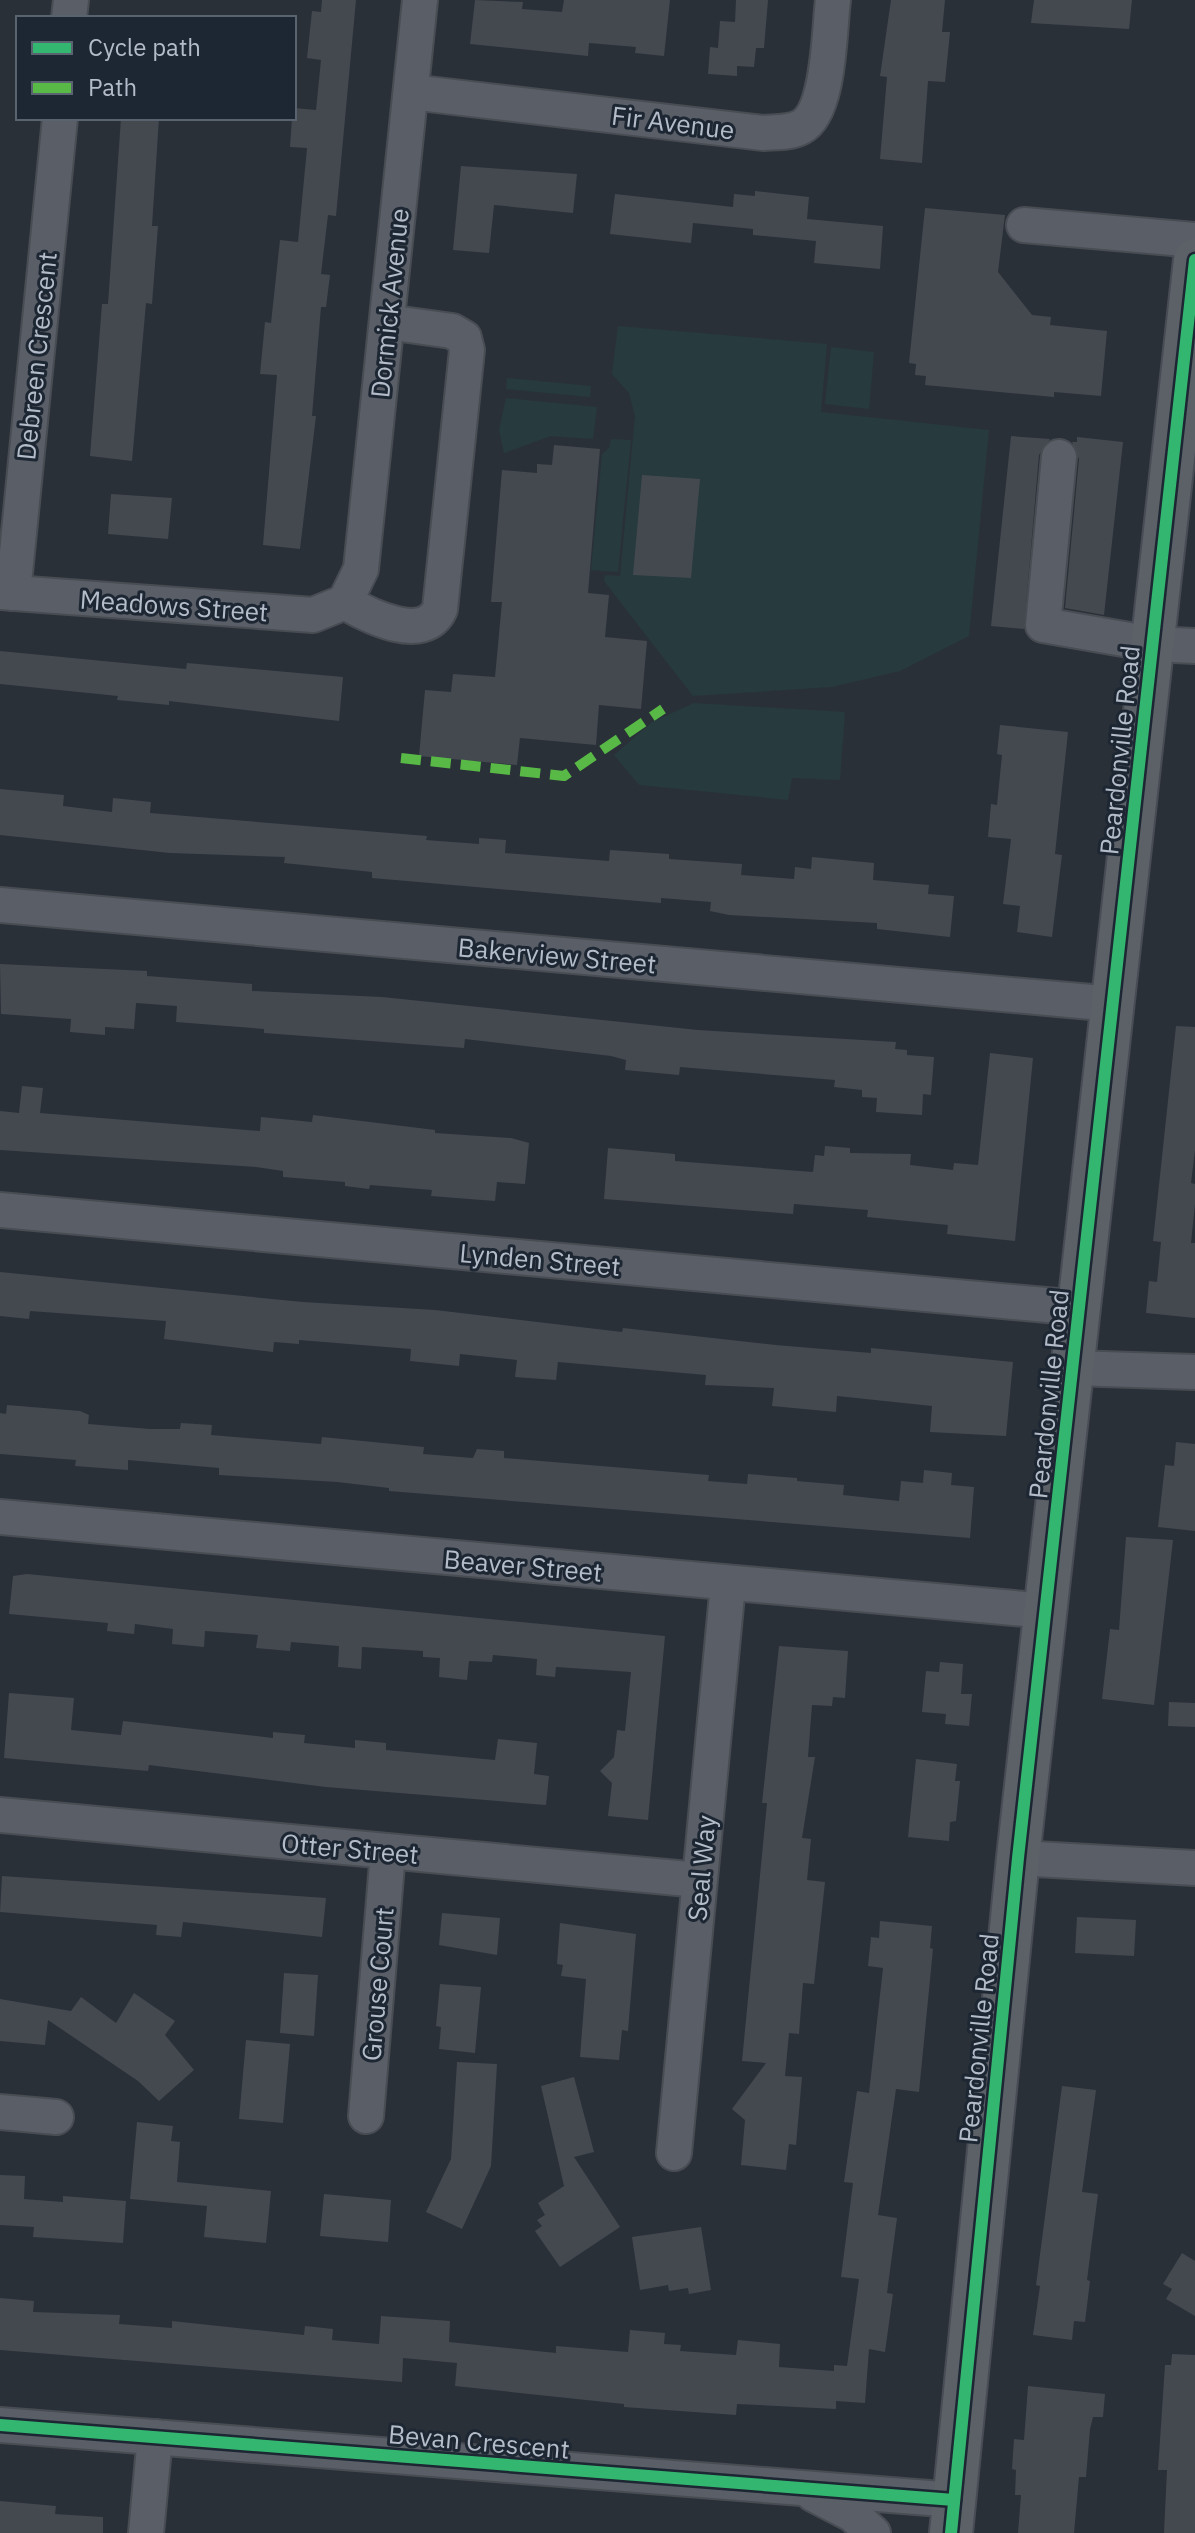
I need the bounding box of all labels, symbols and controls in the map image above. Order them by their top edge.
legend [16,16,296,120]
text: Cycle path [88,31,201,63]
text: Path [88,71,137,103]
street label: Fir Avenue [610,98,736,146]
street label: Dormick Avenue [362,207,416,399]
street label: Debreen Crescent [8,250,64,462]
street label: Meadows Street [79,581,269,629]
street label: Peardonville Road [1091,644,1147,856]
street label: Bakerview Street [456,929,658,981]
street label: Lynden Street [458,1235,622,1283]
street label: Peardonville Road [1020,1288,1076,1500]
street label: Beaver Street [442,1541,604,1589]
street label: Seal Way [679,1814,723,1922]
street label: Otter Street [280,1825,420,1871]
street label: Grouse Court [353,1906,401,2062]
street label: Peardonville Road [950,1932,1006,2144]
street label: Bevan Crescent [387,2416,571,2466]

